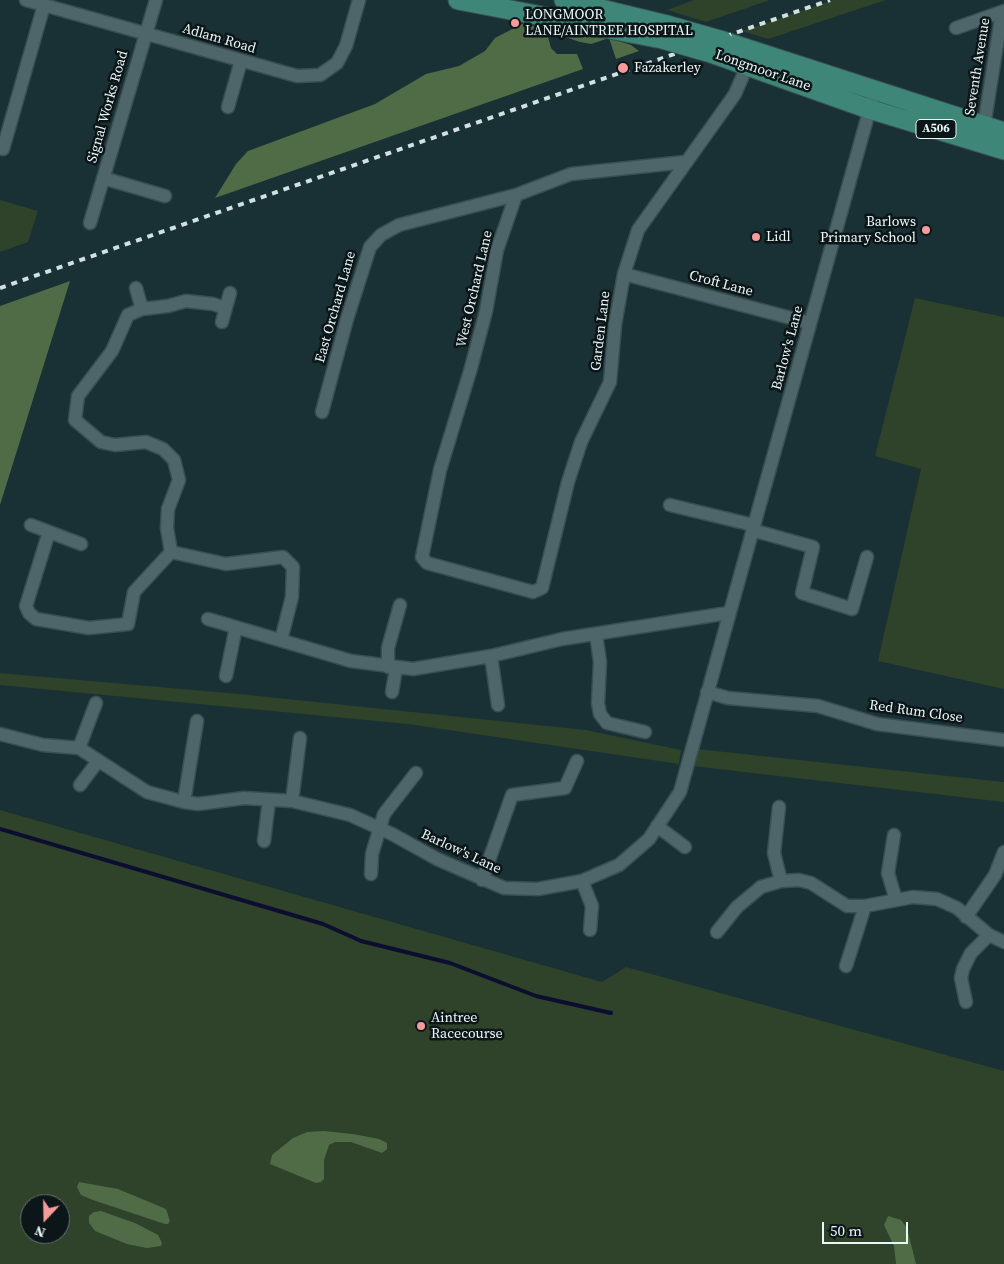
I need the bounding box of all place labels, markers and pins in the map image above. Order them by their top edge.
place label: LONGMOOR LANE/AINTREE HOSPITAL [525,7,693,40]
marker: LONGMOOR LANE/AINTREE HOSPITAL [509,17,521,29]
place label: Fazakerley [634,60,701,76]
marker: Fazakerley [616,61,630,75]
place label: Barlows Primary School [820,214,916,246]
marker: Barlows Primary School [920,224,932,236]
place label: Lidl [766,229,791,245]
marker: Lidl [750,231,762,243]
place label: Aintree Racecourse [431,1010,503,1042]
marker: Aintree Racecourse [415,1020,427,1032]

